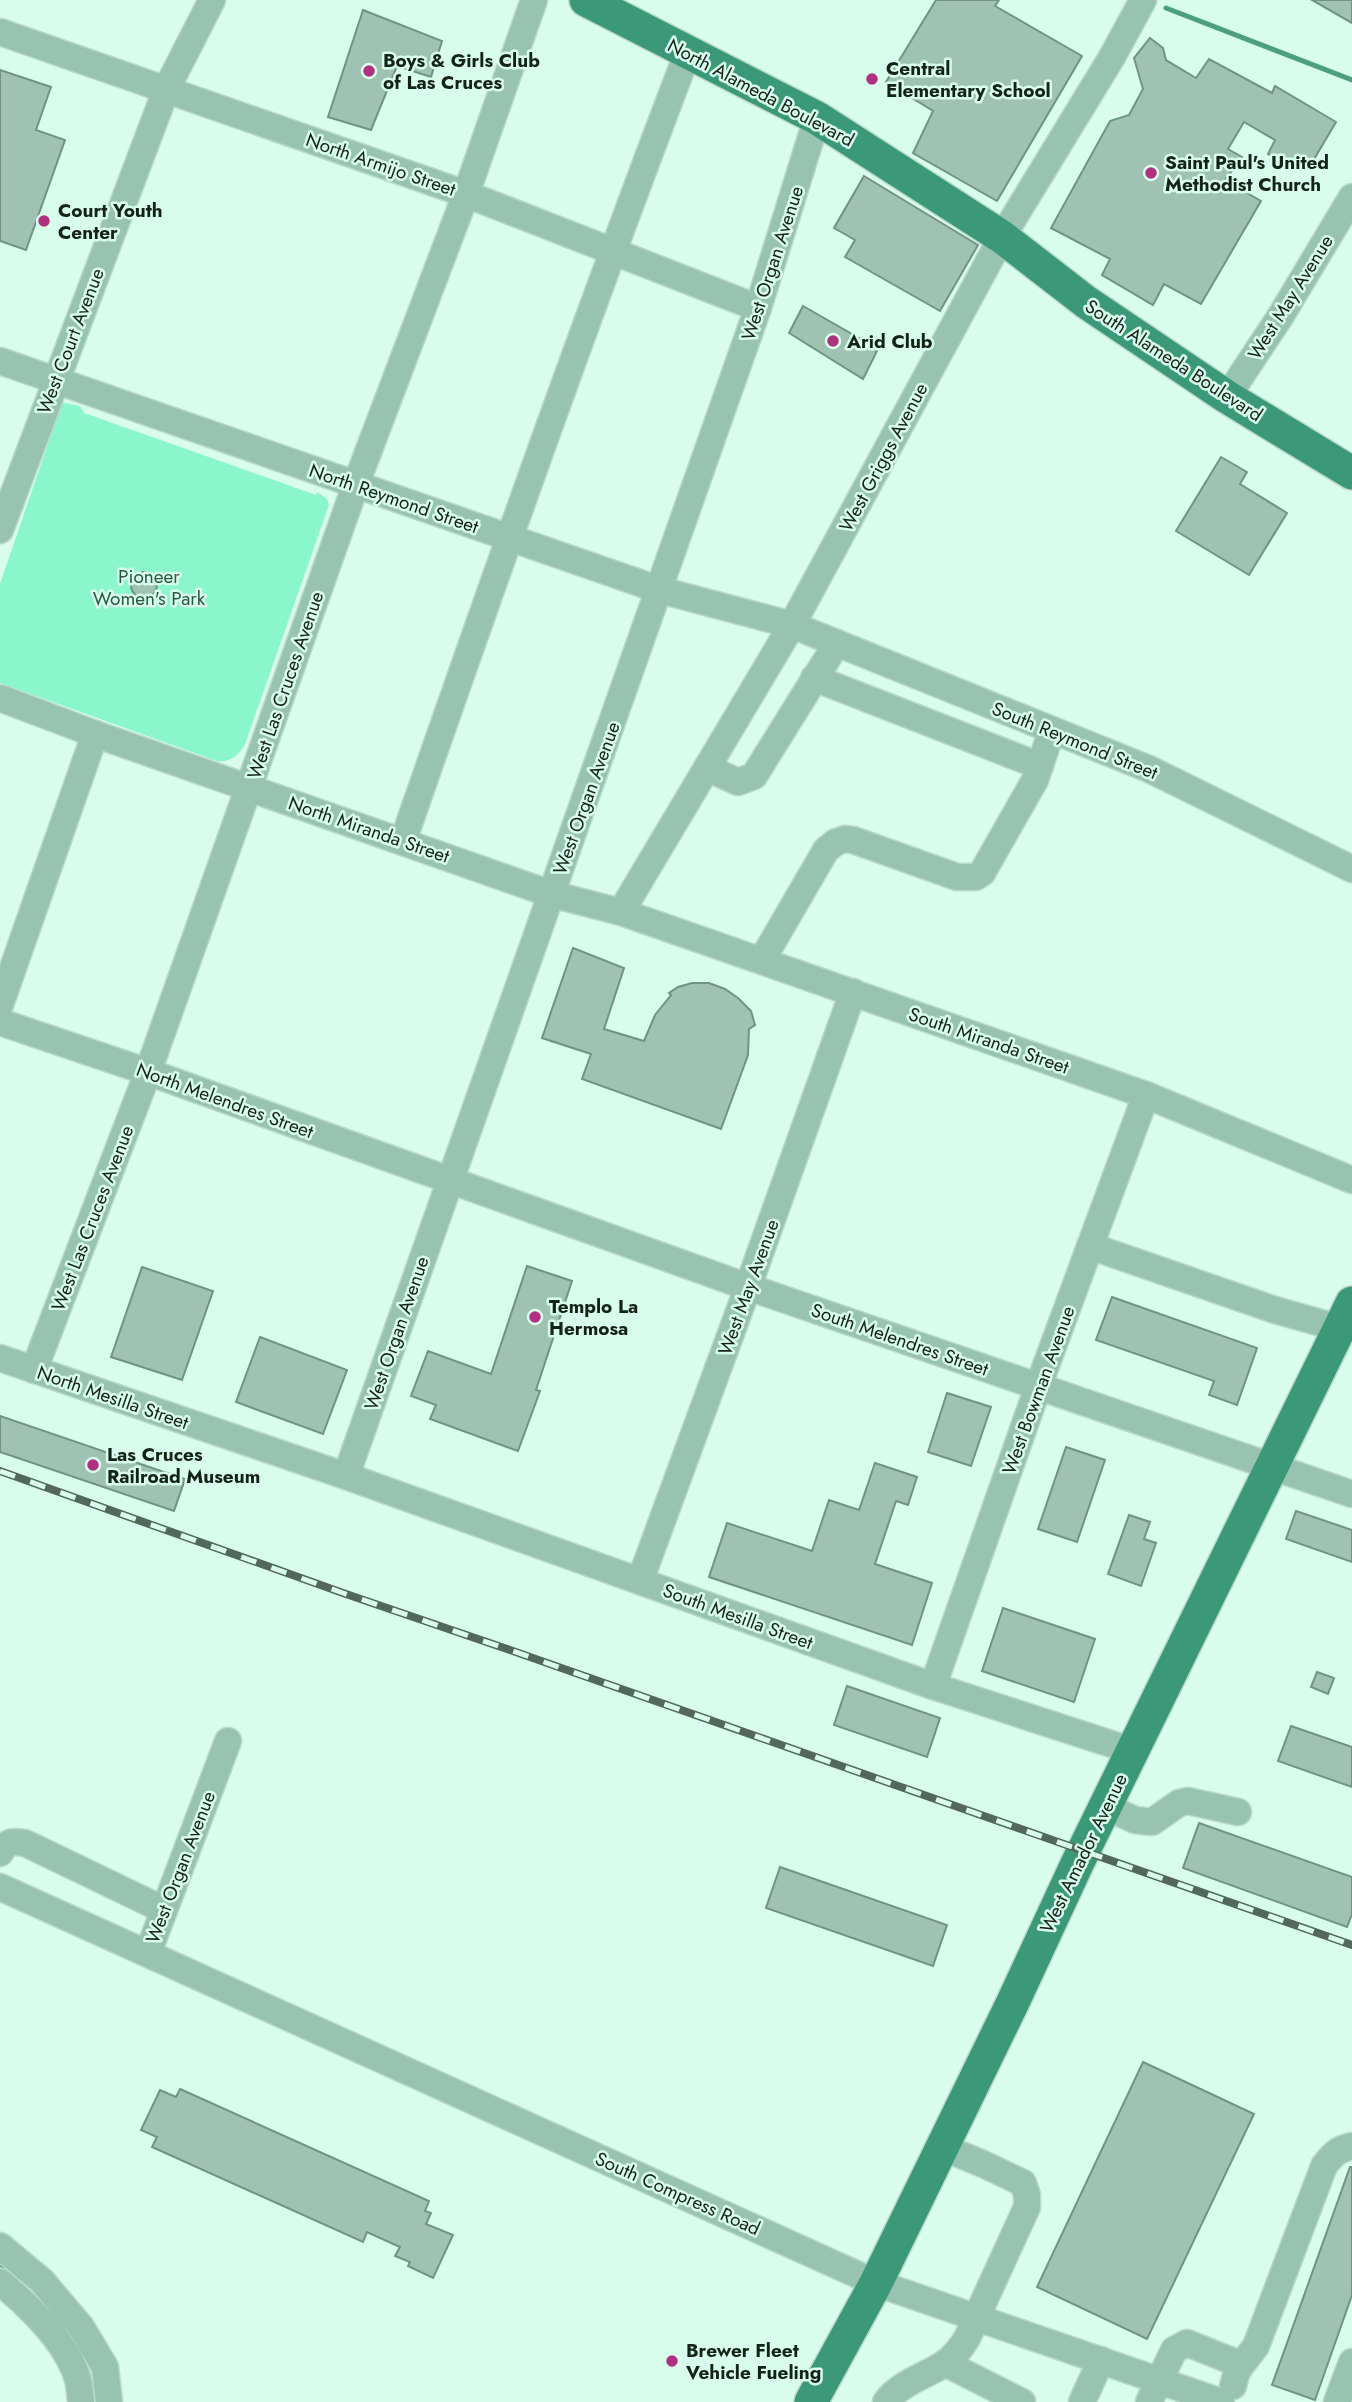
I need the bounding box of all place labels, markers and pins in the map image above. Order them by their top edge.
place label: Boys & Girls Club of Las Cruces [383,47,540,96]
place label: Central Elementary School [886,55,1051,104]
marker: Boys & Girls Club of Las Cruces [361,63,377,79]
marker: Central Elementary School [864,71,880,87]
place label: Saint Paul's United Methodist Church [1165,149,1329,198]
marker: Saint Paul's United Methodist Church [1143,165,1159,181]
place label: Court Youth Center [58,197,163,246]
marker: Court Youth Center [36,213,52,229]
place label: Arid Club [846,328,933,355]
marker: Arid Club [825,333,841,349]
place label: Templo La Hermosa [549,1293,638,1342]
marker: Templo La Hermosa [527,1309,543,1325]
place label: Las Cruces Railroad Museum [107,1441,260,1490]
marker: Las Cruces Railroad Museum [85,1457,101,1473]
place label: Brewer Fleet Vehicle Fueling [685,2337,821,2386]
marker: Brewer Fleet Vehicle Fueling [664,2353,680,2369]

